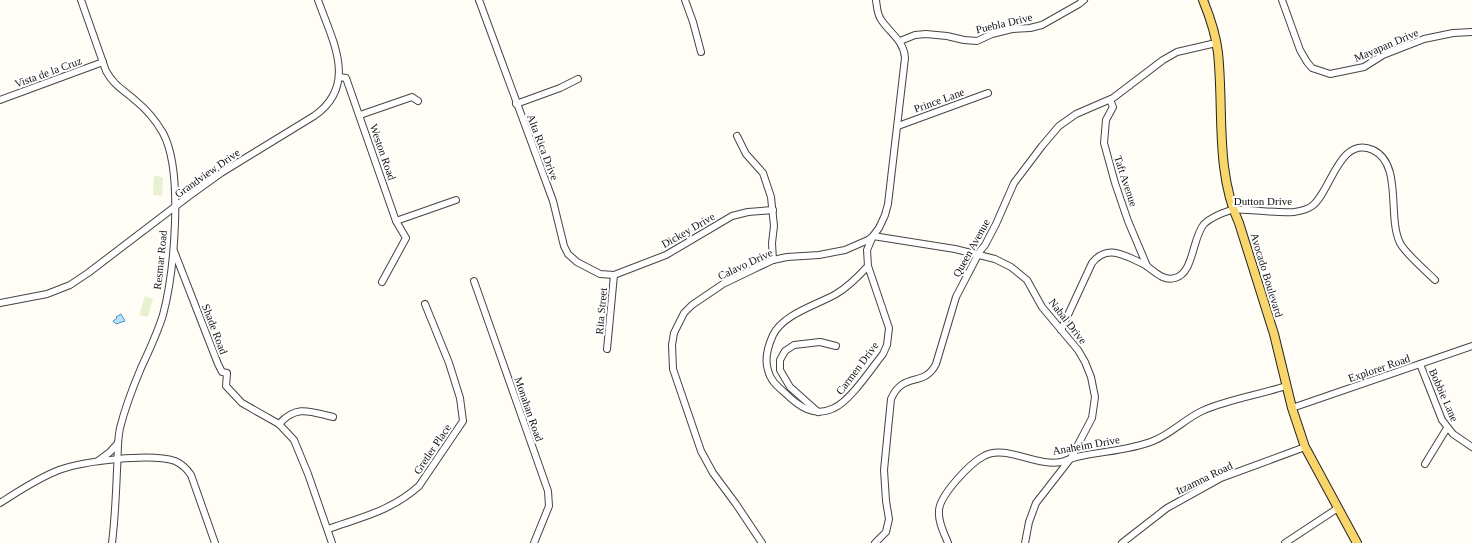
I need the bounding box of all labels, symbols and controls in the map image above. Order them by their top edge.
street label: Puebla Drive [975,11,1034,35]
street label: Mayapan Drive [1352,26,1420,64]
street label: Vista de la Cruz [13,54,83,90]
street label: Prince Lane [912,85,966,115]
street label: Alta Rica Drive [525,112,561,182]
street label: Weston Road [368,122,398,182]
street label: Grandview Drive [172,146,242,200]
street label: Taft Avenue [1112,154,1140,208]
street label: Dutton Drive [1234,195,1292,207]
street label: Dickey Drive [659,210,717,250]
street label: Queen Avenue [950,217,992,279]
street label: Resmar Road [151,229,169,290]
street label: Avocado Boulevard [1248,231,1286,319]
street label: Calavo Drive [716,246,774,282]
street label: Rita Street [593,287,609,335]
street label: Nabal Drive [1047,296,1089,346]
street label: Shade Road [200,302,230,356]
street label: Carmen Drive [833,339,881,397]
street label: Explorer Road [1347,352,1412,384]
street label: Bobbie Lane [1427,367,1461,423]
street label: Monahan Road [512,375,546,443]
street label: Gretler Place [411,422,453,476]
street label: Anaheim Drive [1051,433,1121,457]
street label: Itzamna Road [1174,459,1235,497]

